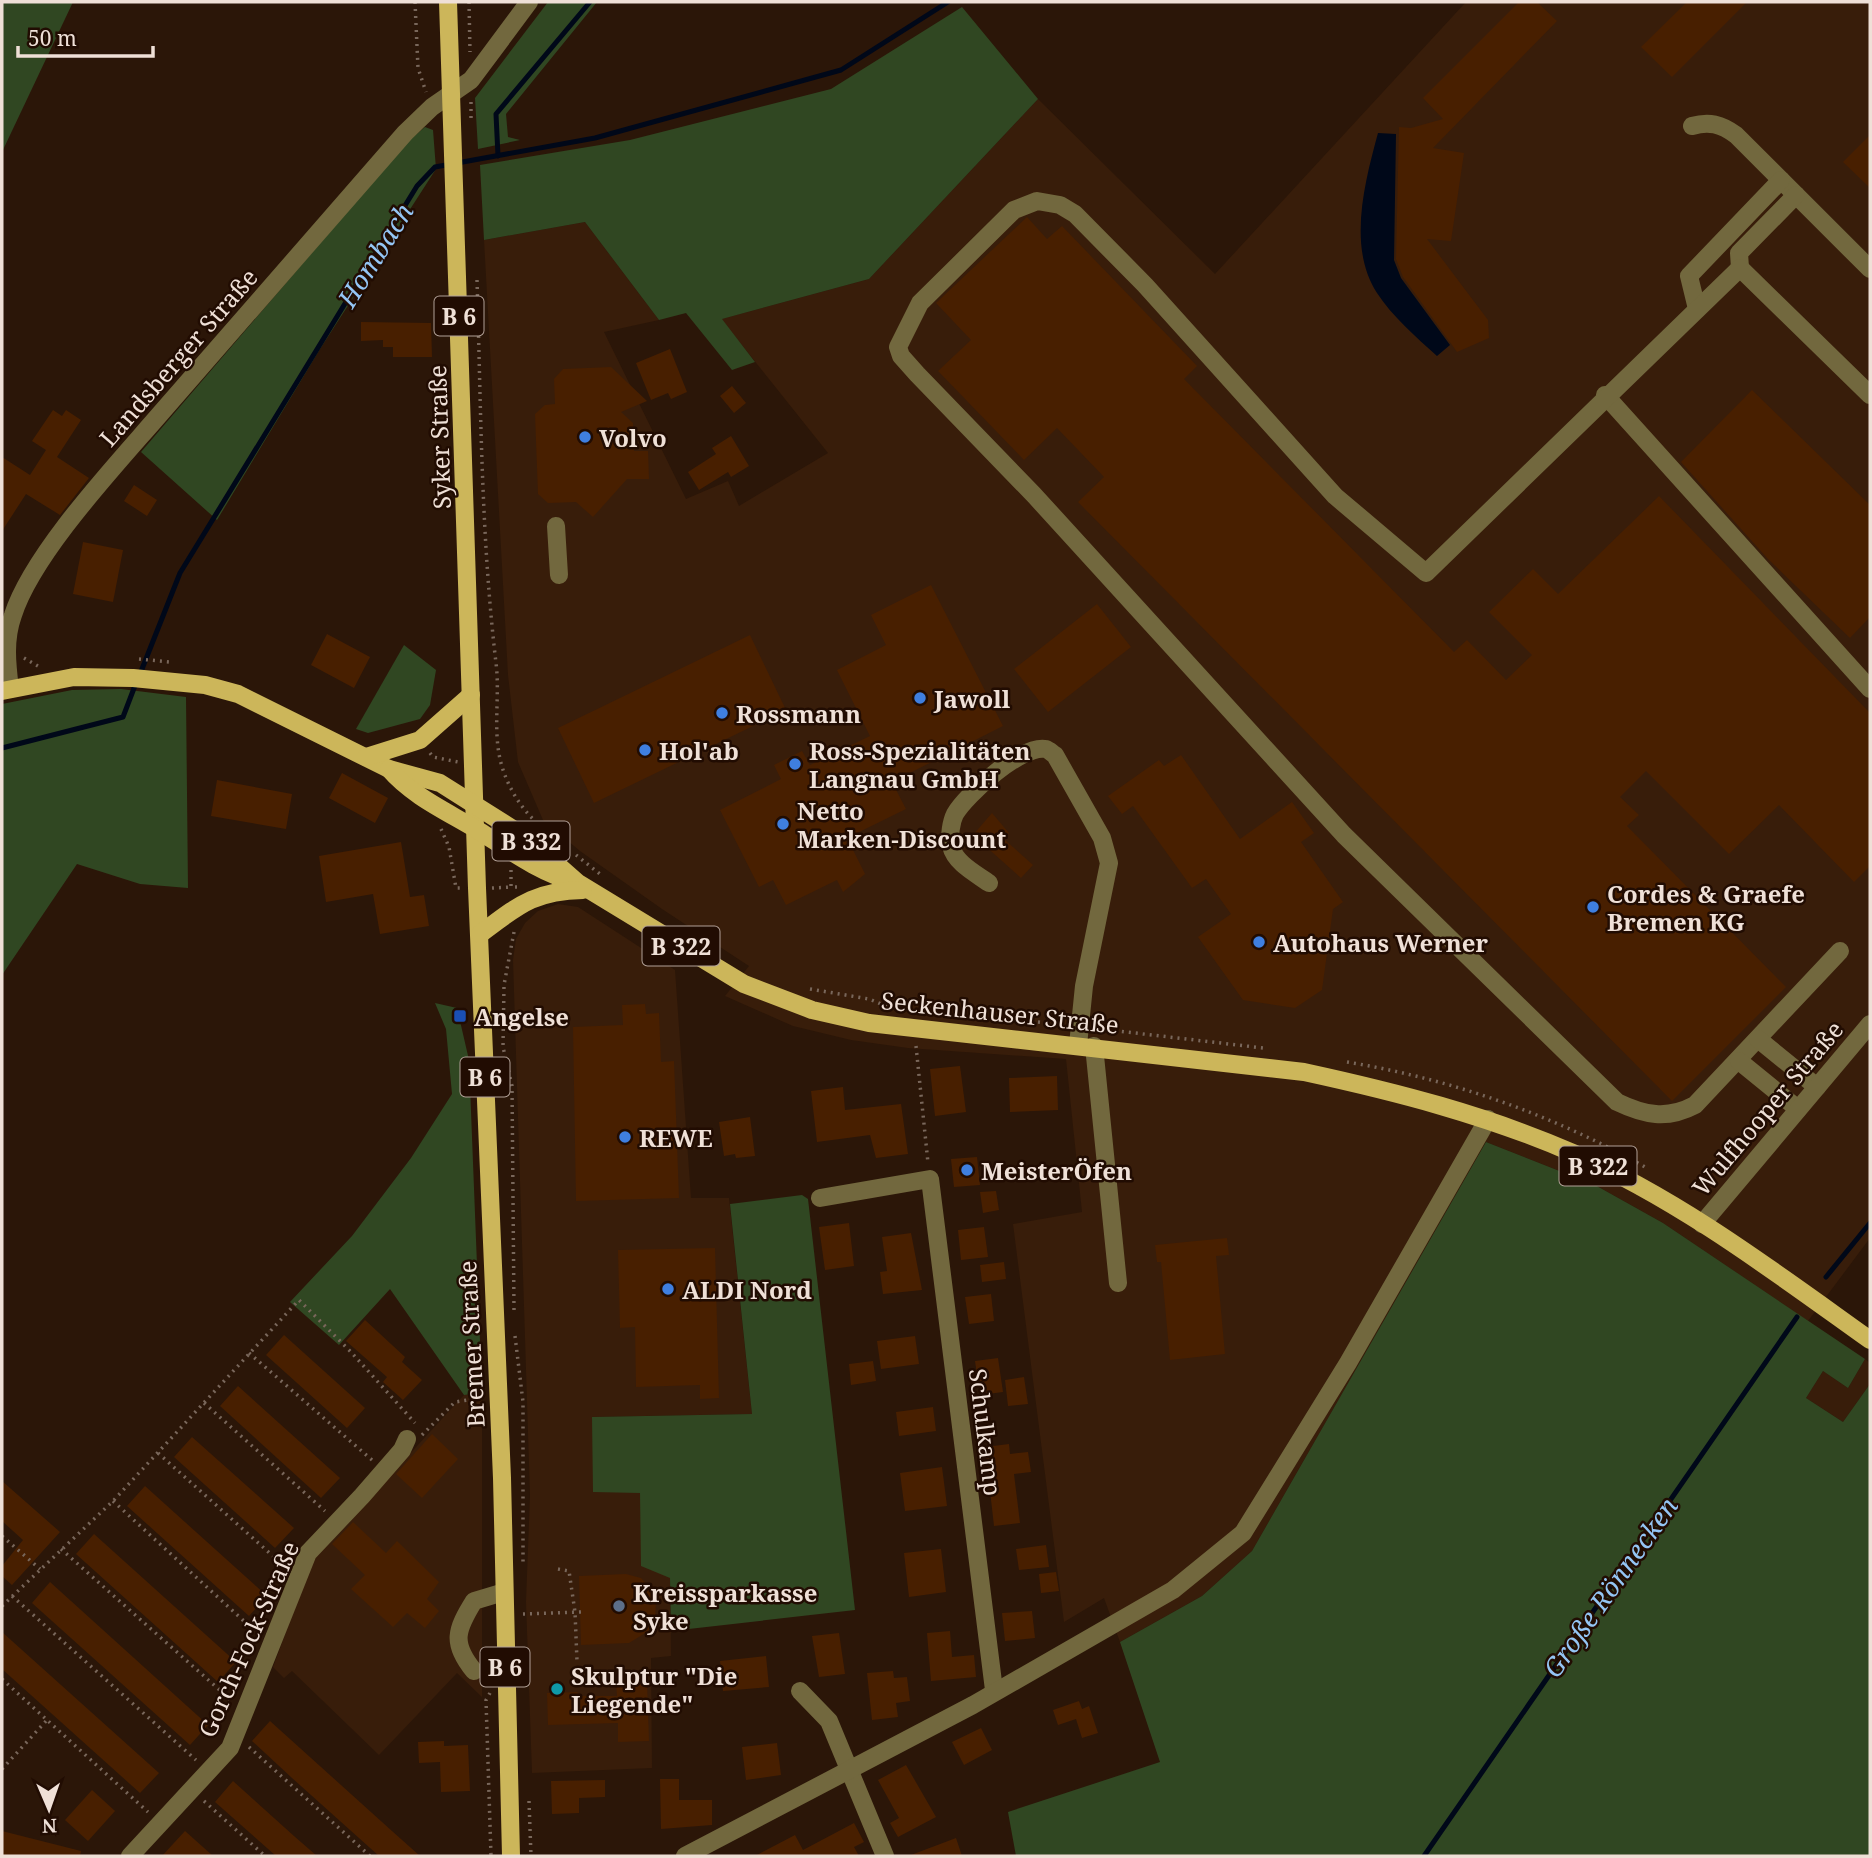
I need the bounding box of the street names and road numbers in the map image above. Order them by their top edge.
street label: Landsberger Straße [91,261,265,453]
road number: B 6 [434,296,484,336]
street label: Syker Straße [420,364,458,510]
road number: B 332 [492,821,570,860]
road number: B 322 [642,926,720,965]
street label: Seckenhauser Straße [879,983,1121,1041]
street label: Wulfhooper Straße [1684,1014,1850,1202]
road number: B 6 [461,1058,510,1096]
road number: B 322 [1560,1147,1636,1186]
street label: Bremer Straße [450,1260,492,1428]
street label: Schulkamp [962,1367,1010,1497]
street label: Gorch-Fock-Straße [190,1536,306,1742]
road number: B 6 [480,1648,530,1686]

